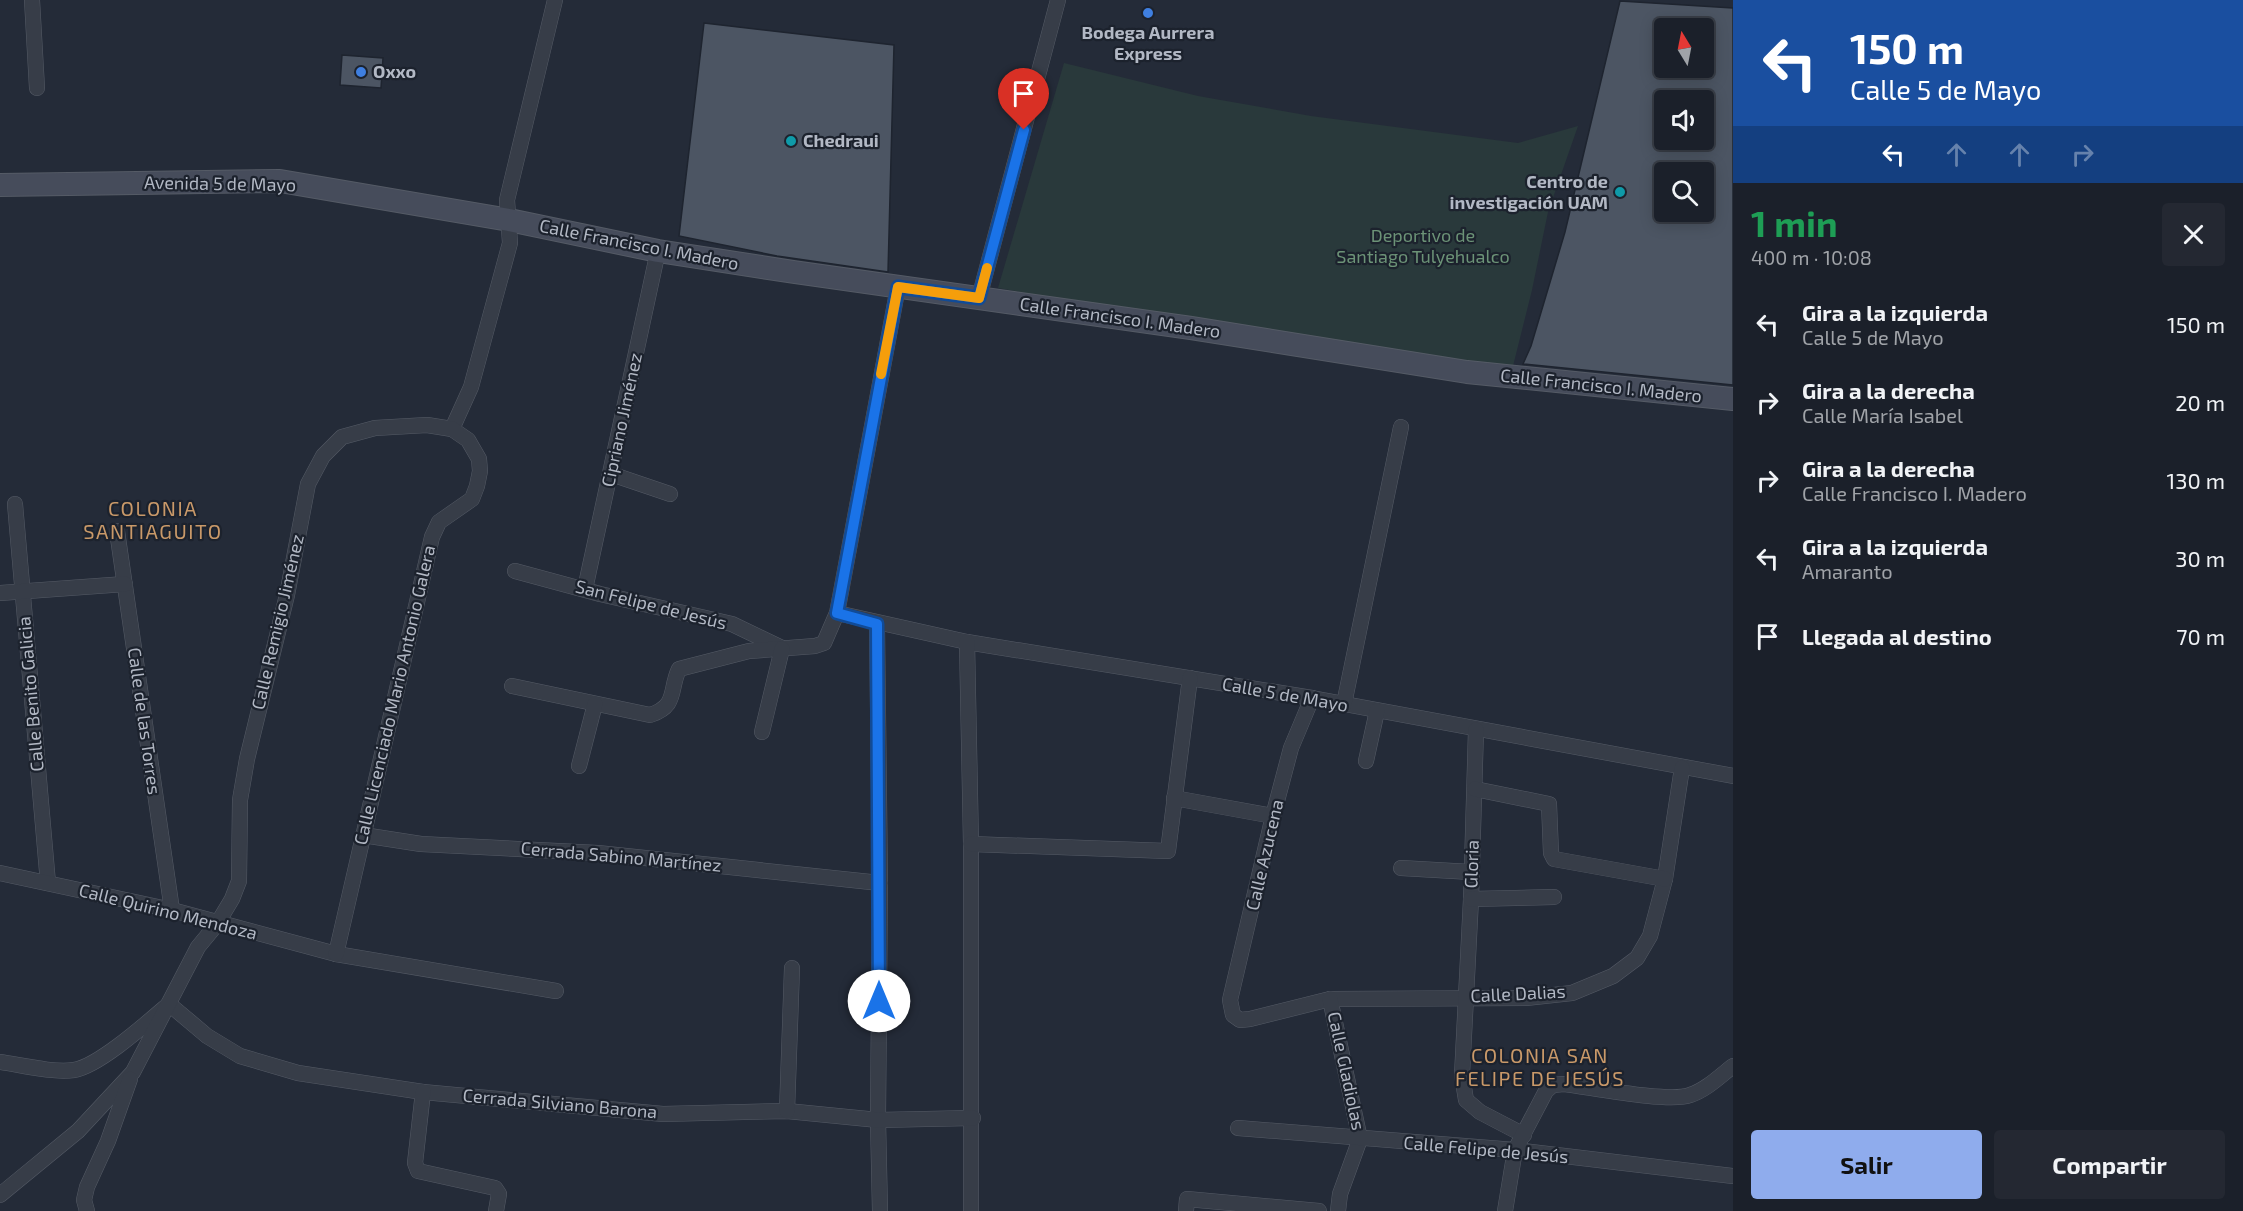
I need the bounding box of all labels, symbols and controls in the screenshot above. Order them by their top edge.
marker: Bodega Aurrera Express [1141,6,1155,20]
north arrow [1654,18,1714,78]
map controls [1654,18,1714,222]
place label: Bodega Aurrera Express [1082,21,1214,64]
text: 150 m [1850,22,1964,72]
icon: left [1751,24,1829,102]
place label: Oxxo [373,60,416,82]
marker: Oxxo [354,65,368,79]
pin [998,68,1049,130]
text: Calle 5 de Mayo [1850,73,2041,105]
icon: arrive [1007,77,1040,110]
button: sound [1654,90,1714,150]
place label: Chedraui [803,129,879,151]
marker: Chedraui [784,134,798,148]
icon: left [1877,138,1910,171]
icon: ahead [1940,138,1973,171]
icon: ahead [2003,138,2036,171]
icon: right [2066,138,2099,171]
button: search [1654,162,1714,222]
place label: Centro de investigación UAM [1450,170,1608,213]
street label: Avenida 5 de Mayo [144,171,296,195]
marker: Centro de investigación UAM [1613,185,1627,199]
text: 1 min [1751,201,1838,244]
button: close [2162,203,2225,266]
street label: Calle Francisco I. Madero [538,214,741,274]
park label: Deportivo de Santiago Tulyehualco [1336,224,1510,267]
text: 400 m · 10:08 [1751,245,1872,269]
street label: Calle Francisco I. Madero [1018,292,1222,342]
text: Gira a la izquierda [1802,299,1988,325]
icon: left [1751,308,1784,341]
text: 150 m [2167,311,2225,337]
text: Calle 5 de Mayo [1802,325,1944,349]
street label: Cipriano Jiménez [596,351,646,489]
street label: Calle Francisco I. Madero [1499,363,1703,407]
text: Gira a la derecha [1802,377,1975,403]
icon: right [1751,386,1784,419]
text: 20 m [2175,389,2225,415]
text: Calle María Isabel [1802,403,1963,427]
text: Gira a la derecha [1802,455,1975,481]
icon: right [1751,464,1784,497]
text: 130 m [2167,467,2225,493]
text: Calle Francisco I. Madero [1802,481,2027,505]
district label: COLONIA SANTIAGUITO [83,496,223,543]
street label: Calle Remigio Jiménez [246,532,308,712]
text: Gira a la izquierda [1802,533,1988,559]
icon: left [1751,542,1784,575]
street label: Calle Licenciado Mario Antonio Galera [349,543,439,847]
text: 30 m [2175,545,2225,571]
text: Amaranto [1802,559,1893,583]
street label: San Felipe de Jesús [573,575,729,634]
street label: Calle Benito Galicia [12,616,48,773]
icon: arrive [1751,620,1784,653]
text: Llegada al destino [1802,623,1992,649]
text: 70 m [2176,623,2225,649]
street label: Calle de las Torres [124,646,166,796]
street label: Calle 5 de Mayo [1220,672,1350,716]
street label: Calle Azucena [1241,797,1287,912]
street label: Cerrada Sabino Martínez [520,836,722,876]
street label: Gloria [1459,839,1483,889]
street label: Calle Quirino Mendoza [77,878,260,944]
position arrow [847,969,911,1033]
street label: Calle Dalias [1470,980,1566,1006]
street label: Calle Gladiolas [1324,1010,1370,1132]
district label: COLONIA SAN FELIPE DE JESÚS [1455,1043,1625,1090]
street label: Cerrada Silviano Barona [462,1084,658,1122]
button: Salir [1751,1130,1982,1199]
button: Compartir [1994,1130,2225,1199]
street label: Calle Felipe de Jesús [1403,1131,1569,1167]

